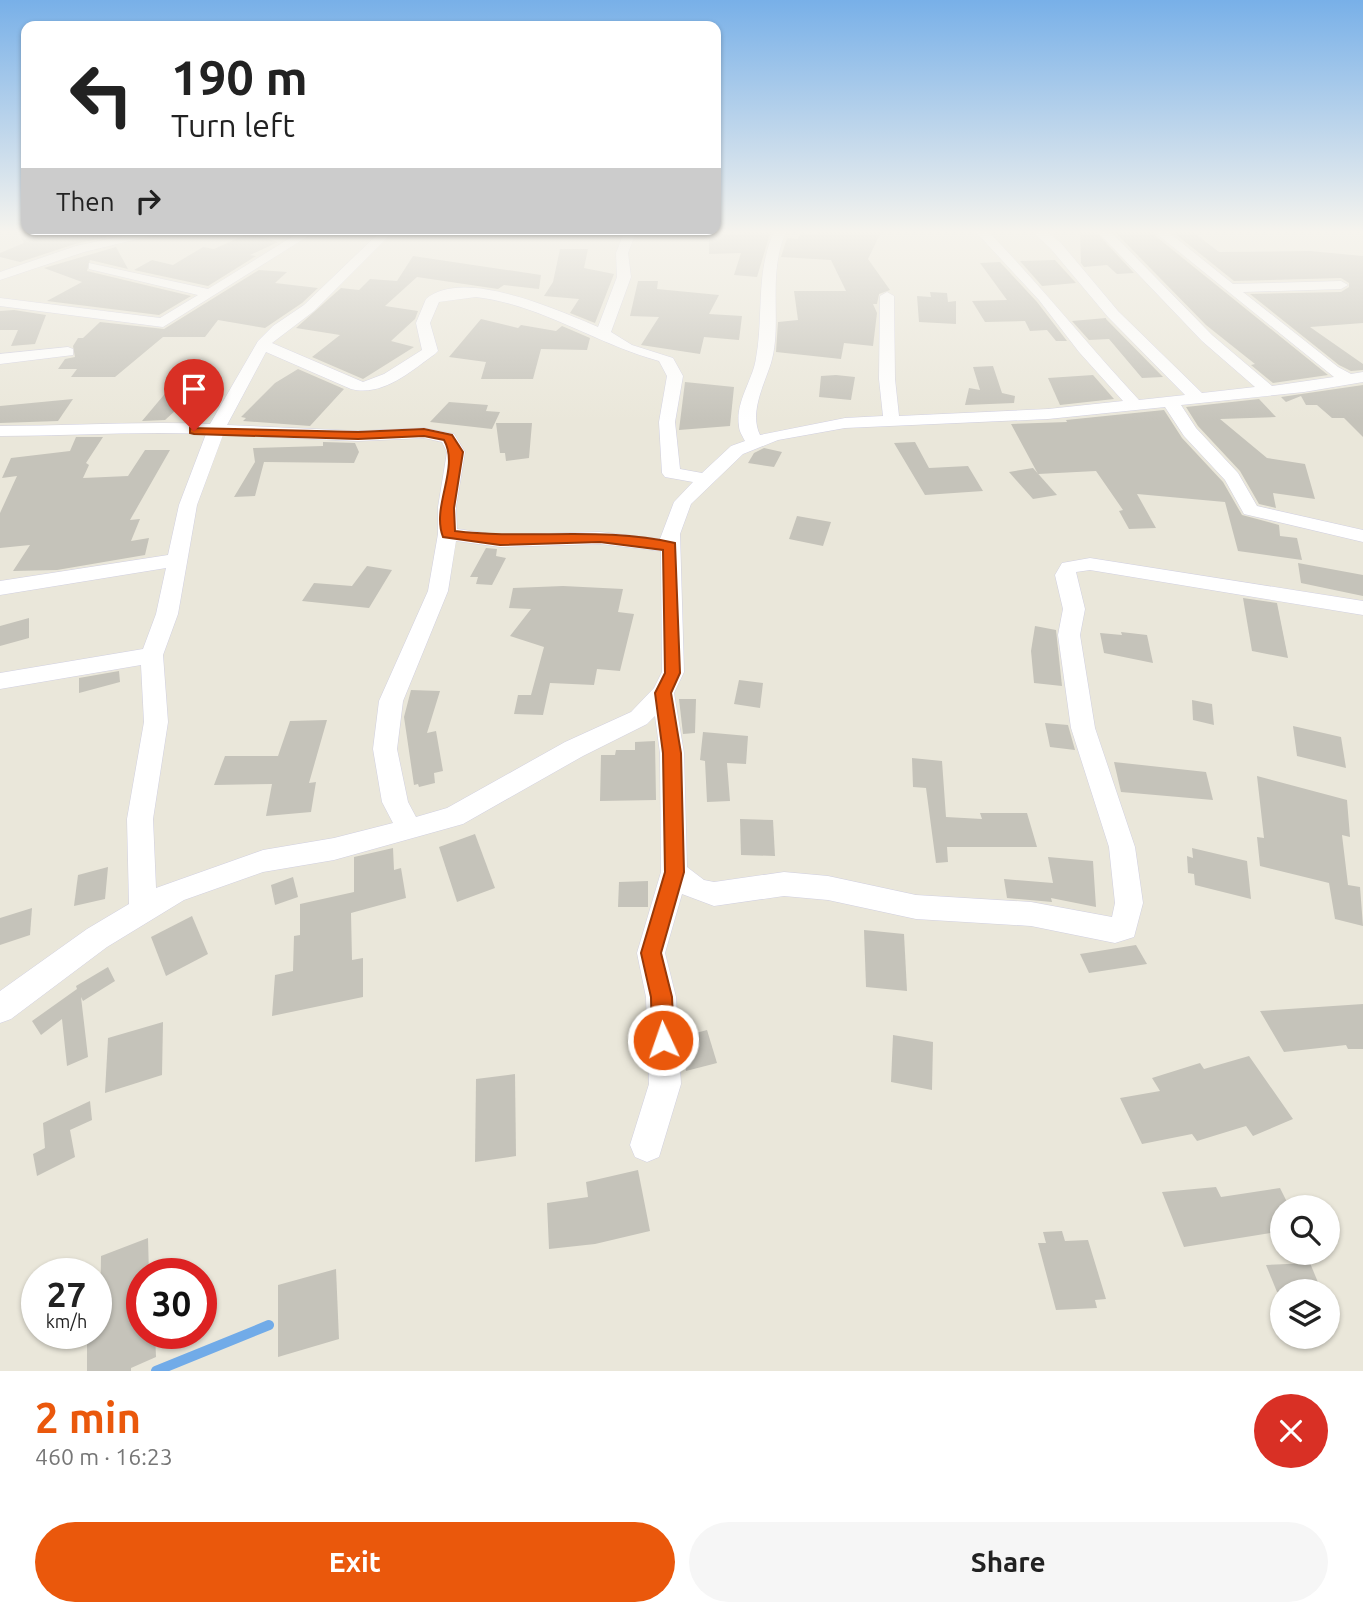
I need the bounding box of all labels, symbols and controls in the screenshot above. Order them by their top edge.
icon: left [56,49,147,140]
text: 190 m [171,49,308,104]
text: Turn left [171,107,295,143]
icon: right [129,182,167,220]
text: Then [56,187,115,216]
pin [164,359,224,431]
icon: arrive [175,370,213,408]
position arrow [626,1003,700,1077]
map controls [1270,1195,1340,1349]
button: search [1270,1195,1340,1265]
speed limit sign: 30 [126,1258,217,1349]
text: 27 [47,1274,86,1314]
button: layers [1270,1279,1340,1349]
text: km/h [46,1311,87,1331]
text: 2 min [35,1394,141,1441]
button: close [1254,1394,1328,1468]
text: 460 m · 16:23 [35,1444,173,1469]
button: Exit [35,1522,675,1602]
button: Share [689,1522,1328,1602]

